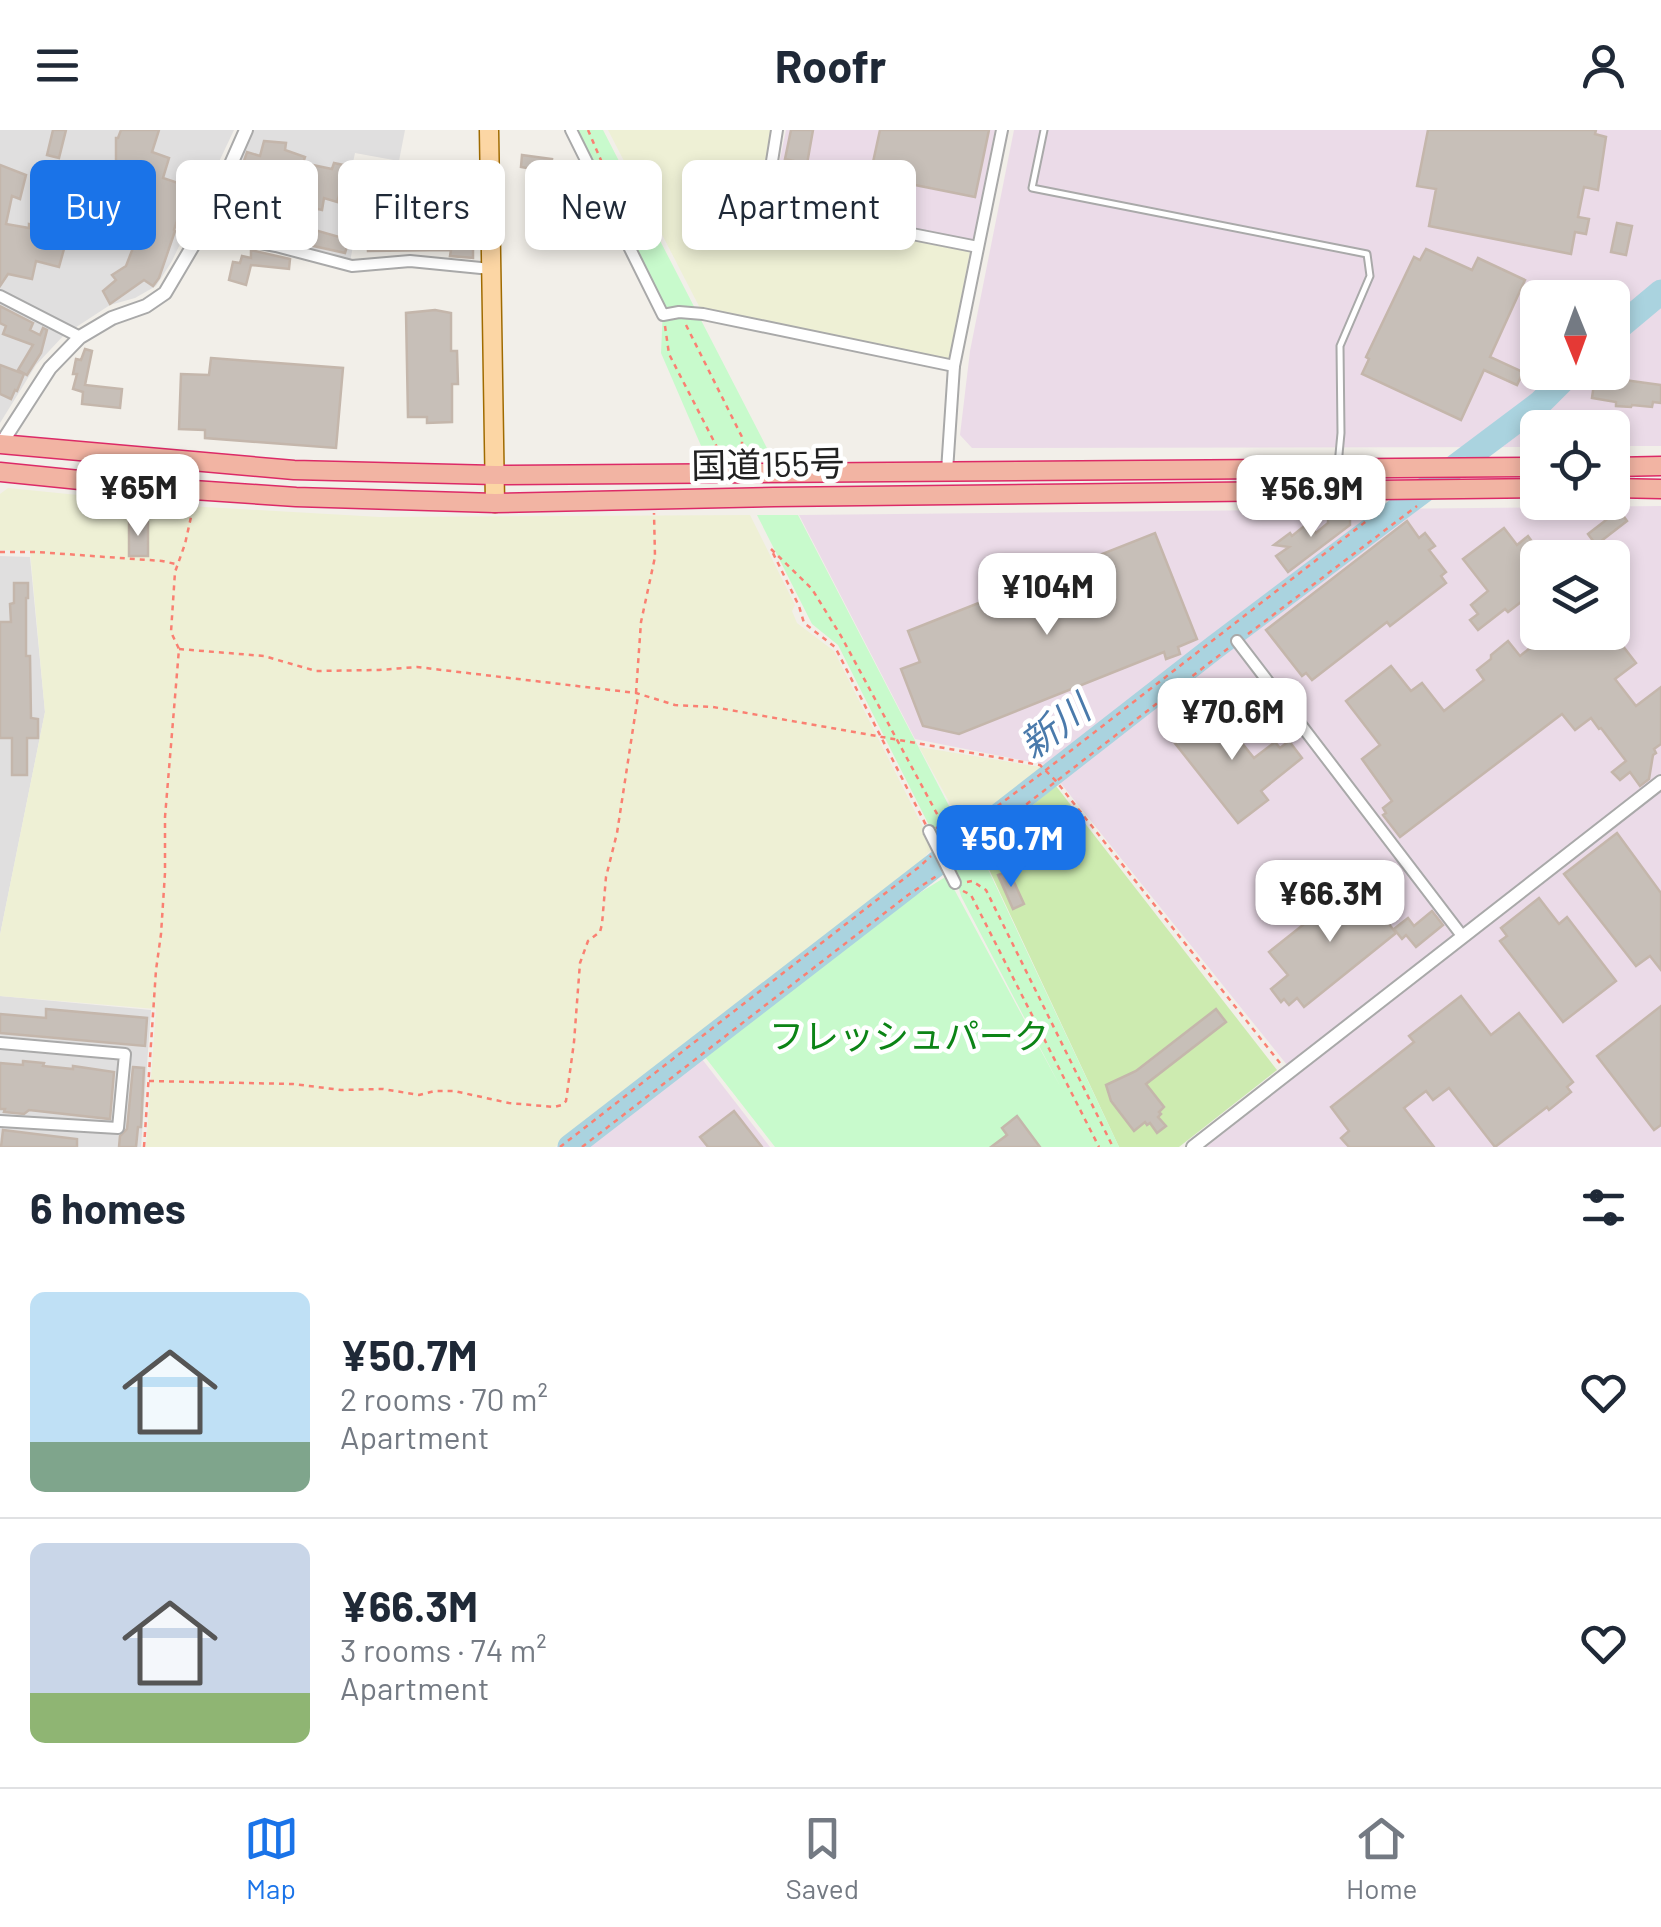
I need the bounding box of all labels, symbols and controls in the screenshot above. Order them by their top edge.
icon: menu [30,38,85,93]
text: Roofr [775,38,886,92]
icon: person [1576,38,1631,93]
chip: Buy [30,160,156,250]
chip: Rent [176,160,318,250]
chip: Filters [338,160,505,250]
chip: New [525,160,662,250]
chip: Apartment [682,160,916,250]
north arrow [1520,280,1630,390]
map controls [1520,280,1630,650]
button: locate [1520,410,1630,520]
street label: 国道155号 [691,441,845,485]
pin: ¥65M [79,454,197,539]
pin: ¥56.9M [1230,455,1392,540]
text: ¥65M [98,467,178,505]
text: ¥56.9M [1259,468,1363,506]
button: layers [1520,540,1630,650]
pin: ¥104M [977,553,1117,638]
text: ¥104M [1000,566,1094,604]
pin: ¥70.6M [1151,678,1313,763]
water label: 新川 [1010,682,1101,767]
text: ¥70.6M [1180,691,1284,729]
pin: ¥50.7M [930,805,1092,890]
text: ¥50.7M [959,818,1063,856]
pin: ¥66.3M [1249,860,1411,945]
text: ¥66.3M [1277,873,1383,911]
park label: フレッシュパーク [769,1014,1049,1056]
icon: filters [1576,1180,1631,1235]
text: 6 homes [30,1182,186,1232]
text: ¥50.7M [340,1329,478,1379]
icon: home [110,1332,230,1452]
icon: heart [1576,1365,1631,1420]
text: 2 rooms · 70 m² [340,1379,548,1417]
text: Apartment [340,1417,489,1455]
text: ¥66.3M [340,1580,478,1630]
icon: home [110,1583,230,1703]
icon: heart [1576,1616,1631,1671]
text: 3 rooms · 74 m² [340,1630,547,1668]
text: Apartment [340,1668,489,1706]
tab: Map [244,1811,299,1905]
tab: Saved [786,1811,859,1905]
tab: Home [1346,1811,1417,1905]

